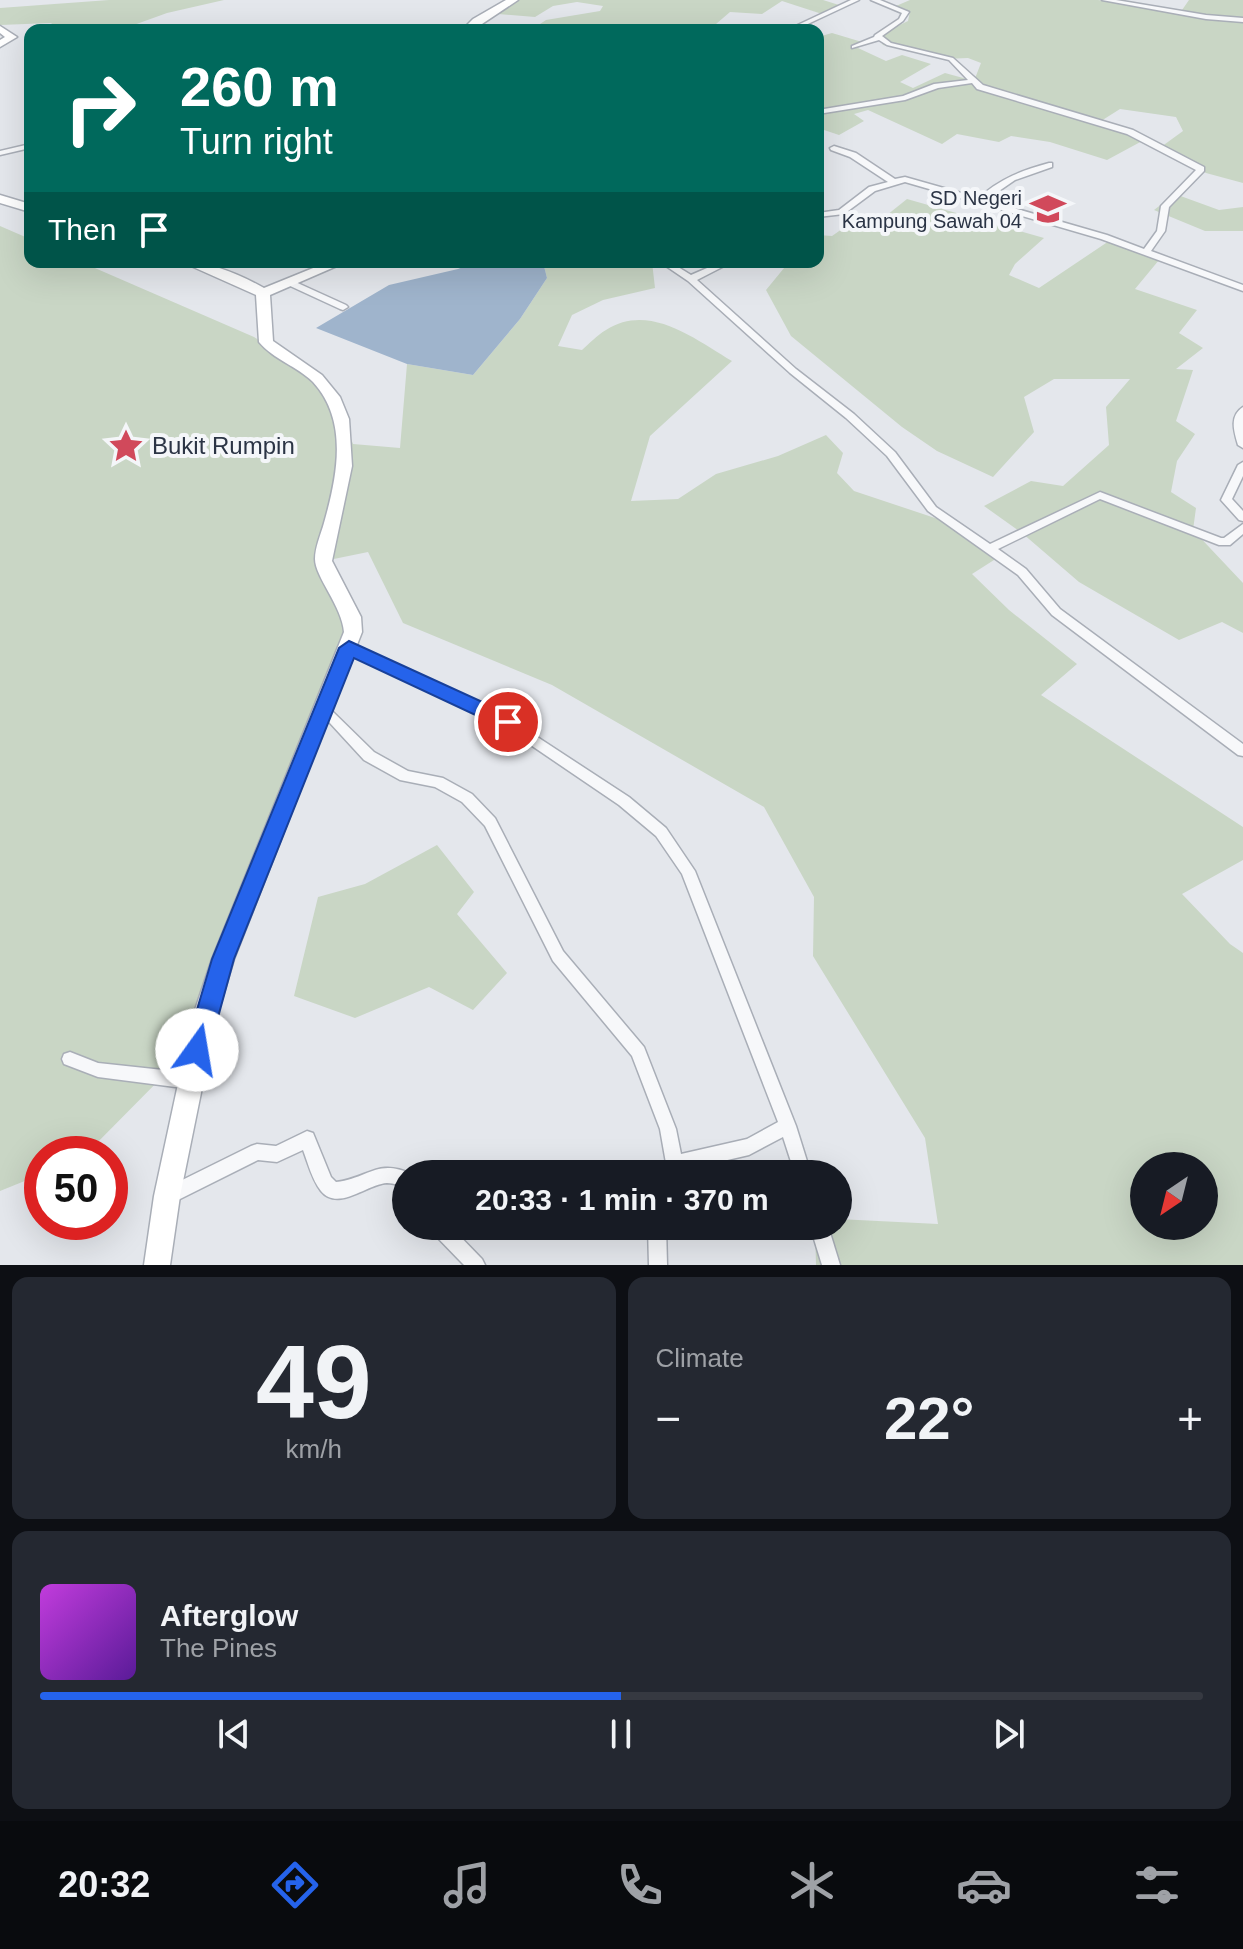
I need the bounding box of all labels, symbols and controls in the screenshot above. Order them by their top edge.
text: 260 m [180,55,339,118]
icon: right [48,56,152,160]
text: Turn right [180,121,333,162]
place label: SD Negeri Kampung Sawah 04 [842,187,1022,232]
school or university icon: SD Negeri Kampung Sawah 04 [1029,190,1067,228]
icon: arrive [132,208,176,252]
text: Then [48,213,116,246]
place icon: Bukit Rumpin [107,427,145,465]
place label: Bukit Rumpin [152,432,295,459]
pin [474,688,542,756]
icon: arrive [486,700,530,744]
position arrow [155,1008,239,1092]
speed limit sign: 50 [24,1136,128,1240]
north arrow [1130,1152,1218,1240]
map controls [1130,1152,1218,1240]
text: 20:33 · 1 min · 370 m [475,1183,769,1216]
text: 49 [256,1324,372,1440]
text: Climate [656,1343,744,1373]
text: 22° [884,1385,975,1452]
text: − [656,1394,681,1443]
text: + [1177,1394,1203,1443]
text: km/h [286,1434,342,1464]
text: Afterglow [160,1599,298,1632]
text: The Pines [160,1633,277,1663]
icon: previous [212,1712,256,1756]
icon: pause [599,1712,643,1756]
icon: next [987,1712,1031,1756]
icon: directions [267,1857,323,1913]
icon: music [439,1857,495,1913]
icon: phone [612,1857,668,1913]
icon: climate [784,1857,840,1913]
icon: car [956,1857,1012,1913]
icon: filters [1129,1857,1185,1913]
text: 20:32 [58,1864,150,1905]

